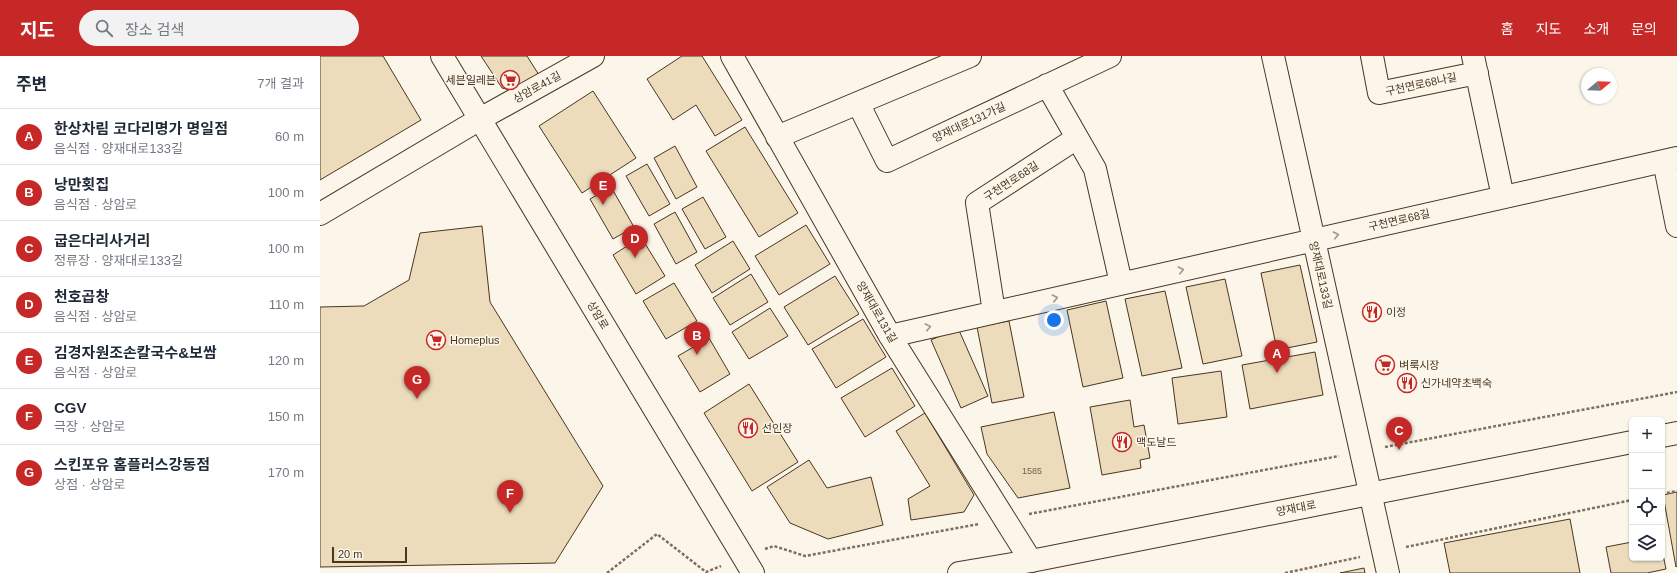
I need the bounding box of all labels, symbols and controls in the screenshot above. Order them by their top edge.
search box [79,10,359,46]
icon: search [93,17,115,39]
text: 지도 [20,20,55,41]
text: 장소 검색 [125,21,184,38]
text: 홈 [1501,21,1514,37]
text: 지도 [1536,21,1561,37]
text: 소개 [1583,21,1609,37]
text: 문의 [1631,21,1657,37]
north arrow [1581,68,1617,104]
supermarket icon: 세븐일레븐 [499,69,521,91]
street label: 상암로41길 [511,69,563,105]
street label: 구천면로68나길 [1384,71,1458,97]
place label: 세븐일레븐 [445,74,496,86]
text: 주변 [16,75,47,94]
text: 7개 결과 [257,76,304,91]
street label: 양재대로131가길 [931,100,1007,144]
text: 한상차림 코다리명가 명일점 [54,120,228,137]
text: A [24,129,34,144]
text: 60 m [275,129,304,144]
text: 음식점 · 양재대로133길 [54,141,183,156]
street label: 구천면로68길 [981,159,1041,203]
pin: E [590,172,616,205]
text: 낭만횟집 [54,176,109,193]
text: B [24,185,34,200]
text: 100 m [268,185,304,200]
text: 음식점 · 상암로 [54,197,137,212]
street label: 구천면로68길 [1367,207,1431,233]
pin: D [622,225,648,258]
one-way arrow [1332,231,1339,239]
text: 굽은다리사거리 [54,232,151,249]
street label: 양재대로133길 [1307,240,1335,310]
text: C [24,241,34,256]
text: 100 m [268,241,304,256]
text: 정류장 · 양재대로133길 [54,253,183,268]
one-way arrow [1178,266,1185,274]
street label: 양재대로131길 [855,279,899,345]
text: 천호곱창 [54,288,109,305]
one-way arrow [1051,295,1058,303]
text: D [24,297,34,312]
text: 110 m [269,297,304,312]
street label: 상암로 [585,299,611,331]
restaurant icon: 이정 [1361,301,1383,323]
place label: 이정 [1386,306,1406,318]
text: 음식점 · 상암로 [54,309,137,324]
your location [1044,310,1064,330]
pin: B [684,322,710,355]
one-way arrow [925,324,931,332]
supermarket icon: Homeplus [425,329,447,351]
place label: Homeplus [450,334,500,346]
pin: A [1264,340,1290,373]
text: 김경자원조손칼국수&보쌈 [54,344,217,361]
text: E [25,353,33,368]
text: 120 m [268,353,304,368]
supermarket icon: 벼룩시장 [1374,354,1396,376]
place label: 벼룩시장 [1399,359,1439,371]
text: 음식점 · 상암로 [54,365,137,380]
pin: G [404,366,430,399]
restaurant icon: 신가네약초백숙 [1396,372,1418,394]
place label: 신가네약초백숙 [1421,377,1492,389]
text: CGV [54,399,87,416]
text: F [25,409,33,424]
text: 150 m [268,409,304,424]
restaurant icon: 선인장 [737,417,759,439]
pin: C [1386,417,1412,450]
map controls [1629,417,1665,561]
button: + [1629,417,1665,453]
text: 극장 · 상암로 [54,419,125,434]
place label: 선인장 [762,422,792,434]
restaurant icon: 맥도날드 [1111,431,1133,453]
place label: 맥도날드 [1136,436,1176,448]
button: − [1629,453,1665,489]
text: 스킨포유 홈플러스강동점 [54,456,210,473]
text: G [24,465,34,480]
text: 170 m [268,465,304,480]
house number: 1585 [1022,466,1042,476]
text: 상점 · 상암로 [54,477,125,492]
pin: F [497,480,523,513]
button: locate [1629,489,1665,525]
street label: 양재대로 [1275,498,1317,518]
button: layers [1629,525,1665,561]
scale bar [332,545,407,564]
text: 20 m [338,548,362,560]

